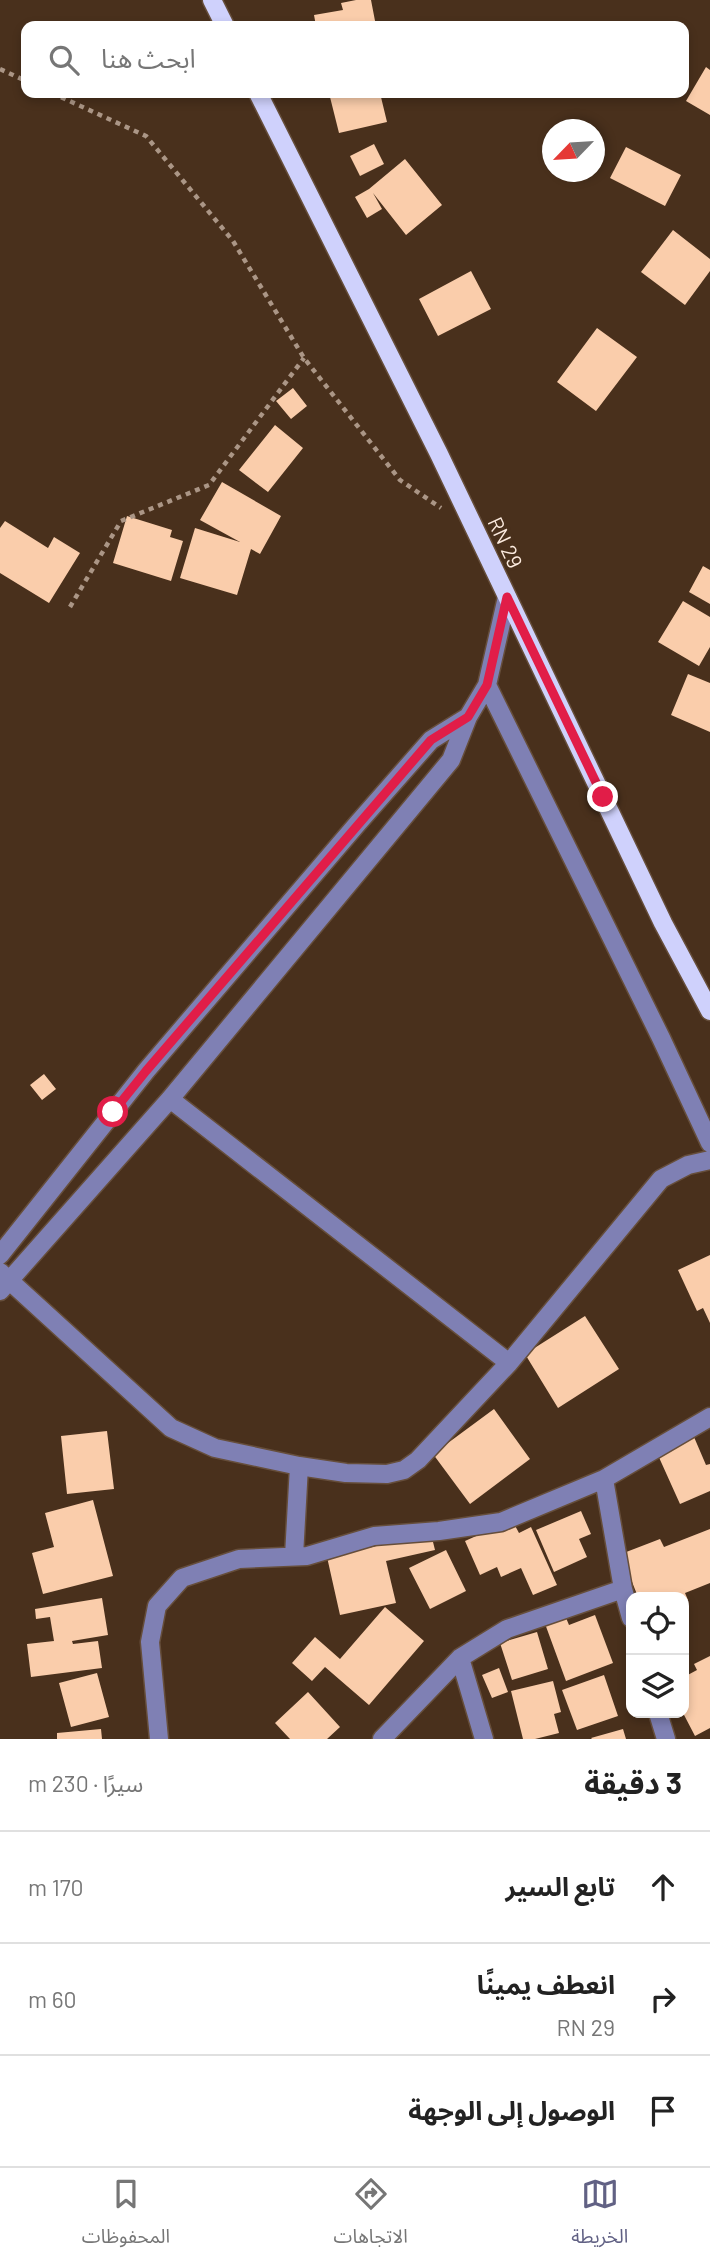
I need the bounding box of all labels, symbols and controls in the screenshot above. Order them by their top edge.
search box [21,21,689,98]
icon: search [45,41,83,79]
text: ابحث هنا [101,42,196,73]
north arrow [542,119,605,182]
street label: RN 29 [483,512,529,572]
route end [587,781,618,812]
route start [97,1096,128,1127]
map controls [626,1592,689,1718]
button: locate [626,1592,689,1655]
button: layers [626,1655,689,1718]
text: 3 دقيقة [584,1764,682,1800]
text: سيرًا · 230 m [28,1769,143,1797]
icon: ahead [644,1868,682,1906]
text: تابع السير [505,1870,615,1901]
text: 170 m [28,1873,84,1901]
text: انعطف يمينًا [477,1968,615,1999]
icon: right [644,1980,682,2018]
text: 60 m [28,1985,76,2013]
text: RN 29 [556,2013,615,2041]
icon: arrive [644,2092,682,2130]
text: الوصول إلى الوجهة [408,2094,615,2125]
tab: المحفوظات [82,2175,170,2257]
tab: الاتجاهات [334,2175,408,2257]
tab: الخريطة [571,2175,628,2257]

